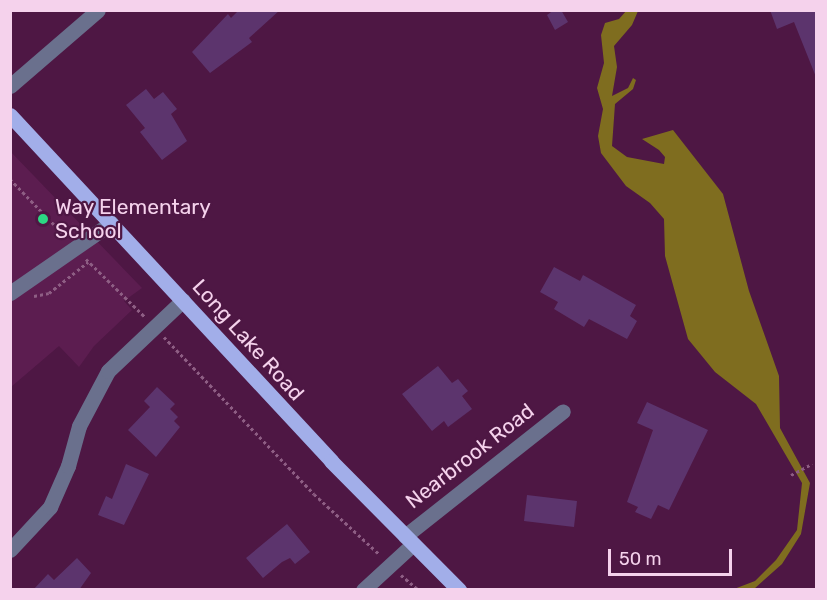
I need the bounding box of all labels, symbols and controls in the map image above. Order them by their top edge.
place label: Way Elementary School [55,194,211,244]
marker: Way Elementary School [36,212,50,226]
street label: Long Lake Road [187,274,309,406]
street label: Nearbrook Road [401,398,539,514]
scale bar [611,537,736,575]
text: 50 m [619,548,662,570]

